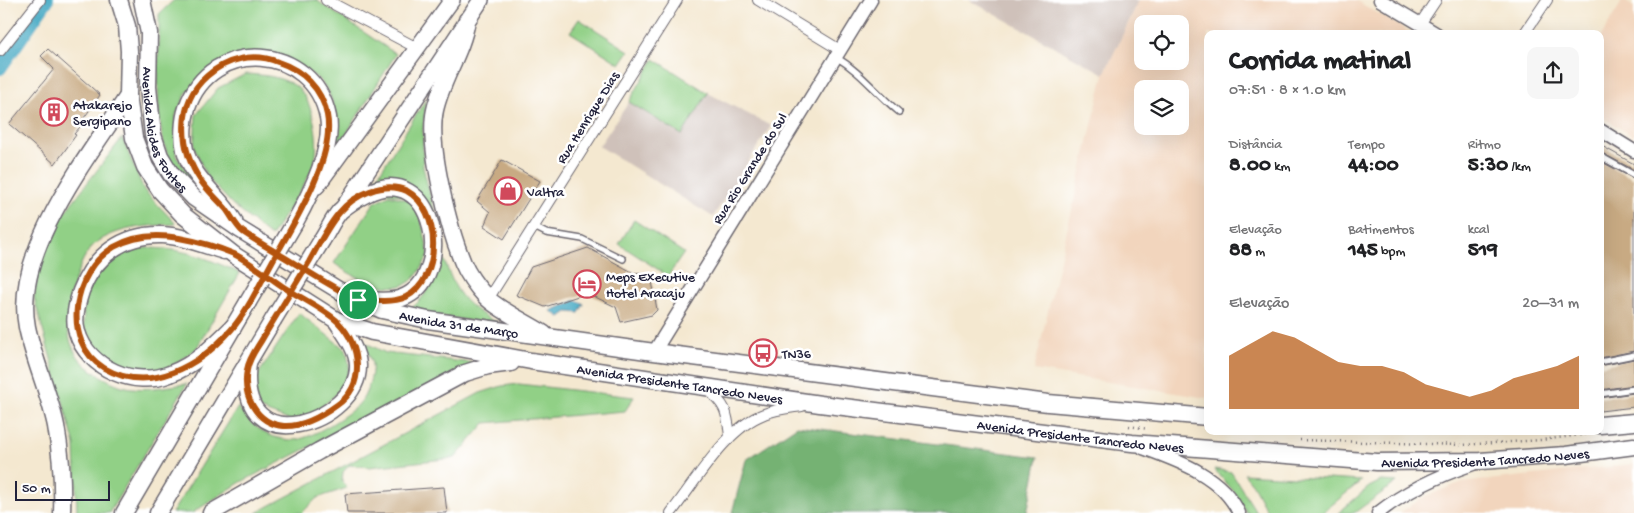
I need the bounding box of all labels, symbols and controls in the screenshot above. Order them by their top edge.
map controls [1134,15,1189,135]
button: locate [1134,15,1189,70]
text: Corrida matinal [1229,46,1411,79]
button: share [1527,47,1579,99]
street label: Avenida Alcides Fontes [137,67,191,198]
street label: Rua Henrique Dias [554,68,625,168]
button: layers [1134,80,1189,135]
text: 07:51 · 8 × 1.0 km [1229,82,1346,101]
building icon: Atakarejo Sergipano [39,97,69,127]
place label: Atakarejo Sergipano [73,98,132,131]
street label: Rua Rio Grande do Sul [710,111,792,228]
text: Distância [1229,137,1282,154]
text: Tempo [1348,137,1385,154]
text: Ritmo [1468,137,1501,154]
text: 8.00 [1229,154,1271,179]
text: 44:00 [1348,154,1399,179]
text: 5:30 [1468,154,1508,179]
text: km [1271,159,1290,176]
text: /km [1508,159,1531,176]
shop icon: Valtra [493,176,523,206]
place label: Valtra [526,185,565,202]
text: Elevação [1229,222,1282,239]
text: Batimentos [1348,222,1414,239]
text: kcal [1468,222,1490,239]
text: 88 [1229,239,1252,264]
text: 145 [1348,239,1378,264]
text: 519 [1468,239,1498,264]
text: m [1252,244,1265,261]
text: bpm [1378,244,1405,261]
hotel icon: Meps Executive Hotel Aracaju [572,269,602,299]
place label: Meps Executive Hotel Aracaju [606,270,696,303]
pin [337,279,379,321]
icon: arrive [344,286,372,314]
text: Elevação [1229,295,1289,314]
text: 20–31 m [1522,295,1579,314]
street label: Avenida 31 de Março [397,308,519,344]
bus stop icon: TN36 [748,338,778,368]
place label: TN36 [781,347,812,364]
street label: Avenida Presidente Tancredo Neves [575,362,784,409]
street label: Avenida Presidente Tancredo Neves [976,418,1185,458]
street label: Avenida Presidente Tancredo Neves [1381,446,1591,473]
scale bar [15,478,110,501]
text: 50 m [22,481,51,498]

